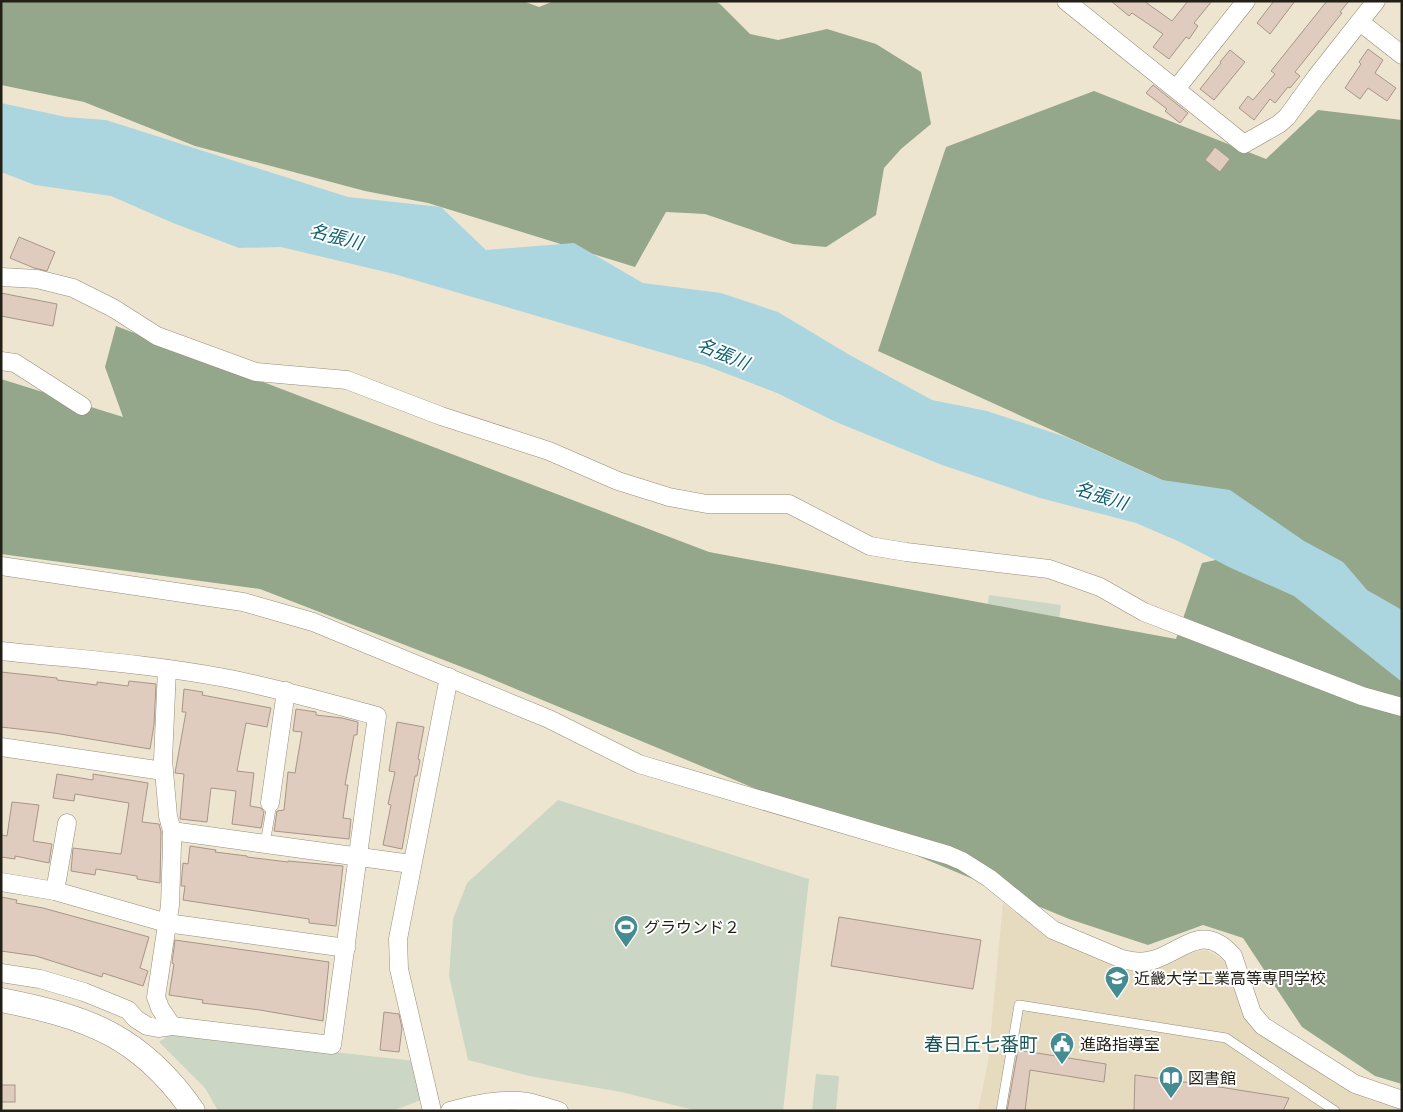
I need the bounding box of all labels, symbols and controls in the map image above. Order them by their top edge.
water label: 名張川 [307,219,367,254]
water label: 名張川 [694,333,754,375]
water label: 名張川 [1072,477,1132,514]
sports icon: グラウンド２ [613,914,639,948]
place label: グラウンド２ [644,917,740,937]
school or university icon: 近畿大学工業高等専門学校 [1104,965,1130,999]
place label: 近畿大学工業高等専門学校 [1134,968,1326,988]
public building icon: 進路指導室 [1049,1031,1075,1065]
district label: 春日丘七番町 [924,1033,1038,1056]
place label: 進路指導室 [1080,1034,1160,1054]
library icon: 図書館 [1158,1065,1184,1099]
place label: 図書館 [1188,1068,1236,1088]

